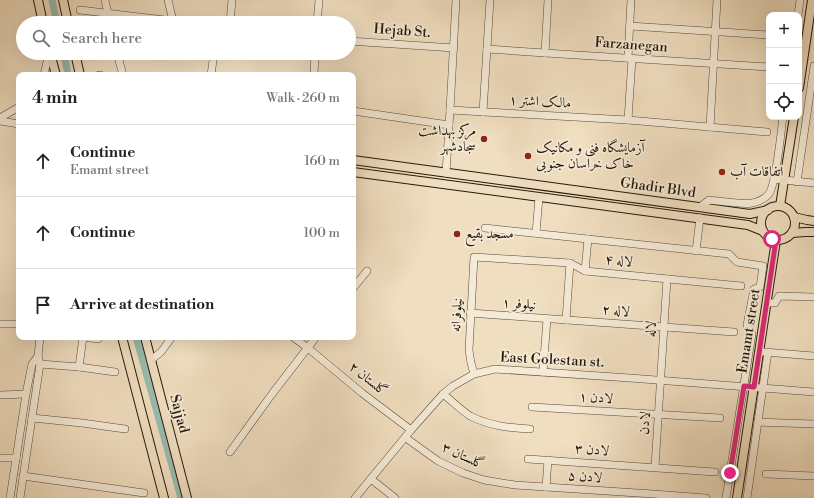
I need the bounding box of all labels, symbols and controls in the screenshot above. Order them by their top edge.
map controls [766,12,802,120]
button: + [766,12,802,48]
search box [16,16,356,60]
street label: Hejab St. [373,20,431,42]
icon: search [30,27,52,49]
text: Search here [62,29,142,48]
street label: Farzanegan [594,33,669,57]
button: − [766,48,802,84]
button: locate [766,84,802,120]
text: 4 min [32,87,77,109]
text: Walk · 260 m [266,90,340,106]
street label: مالک اشتر ۱ [508,91,572,113]
place label: مرکز بهداشت سجادشهر [418,122,476,156]
marker: مرکز بهداشت سجادشهر [479,134,489,144]
place label: آزمایشگاه فنی و مکانیک خاک خراسان جنوبی [536,138,646,173]
text: Continue [70,143,135,162]
icon: ahead [32,150,54,172]
marker: آزمایشگاه فنی و مکانیک خاک خراسان جنوبی [523,151,533,161]
text: 160 m [304,153,340,169]
text: Emamt street [70,162,149,178]
place label: اتفاقات آب [730,163,783,181]
marker: اتفاقات آب [717,167,727,177]
street label: Ghadir Blvd [619,174,697,202]
icon: ahead [32,222,54,244]
text: Continue [70,223,135,242]
text: 100 m [304,225,340,241]
place label: مسجد بقیع [465,225,514,247]
marker: مسجد بقیع [452,229,462,239]
route start [763,230,781,248]
street label: لاله ۴ [604,251,634,271]
street label: Emamt street [733,287,765,375]
icon: arrive [32,294,54,316]
street label: نیلوفر ۱ [501,294,537,314]
text: Arrive at destination [70,295,214,314]
street label: نیلوفرانه [447,297,467,333]
street label: لاله ۲ [601,301,631,321]
street label: لاله [641,320,661,338]
street label: East Golestan st. [499,348,605,372]
street label: گلستان ۲ [345,358,391,400]
street label: لادن ۱ [578,388,614,408]
street label: Sajjad [165,393,193,435]
street label: لادن [635,411,655,435]
street label: گلستان ۳ [439,438,487,474]
street label: لادن ۳ [574,440,610,460]
route end [721,464,739,482]
street label: لادن ۵ [567,467,603,487]

